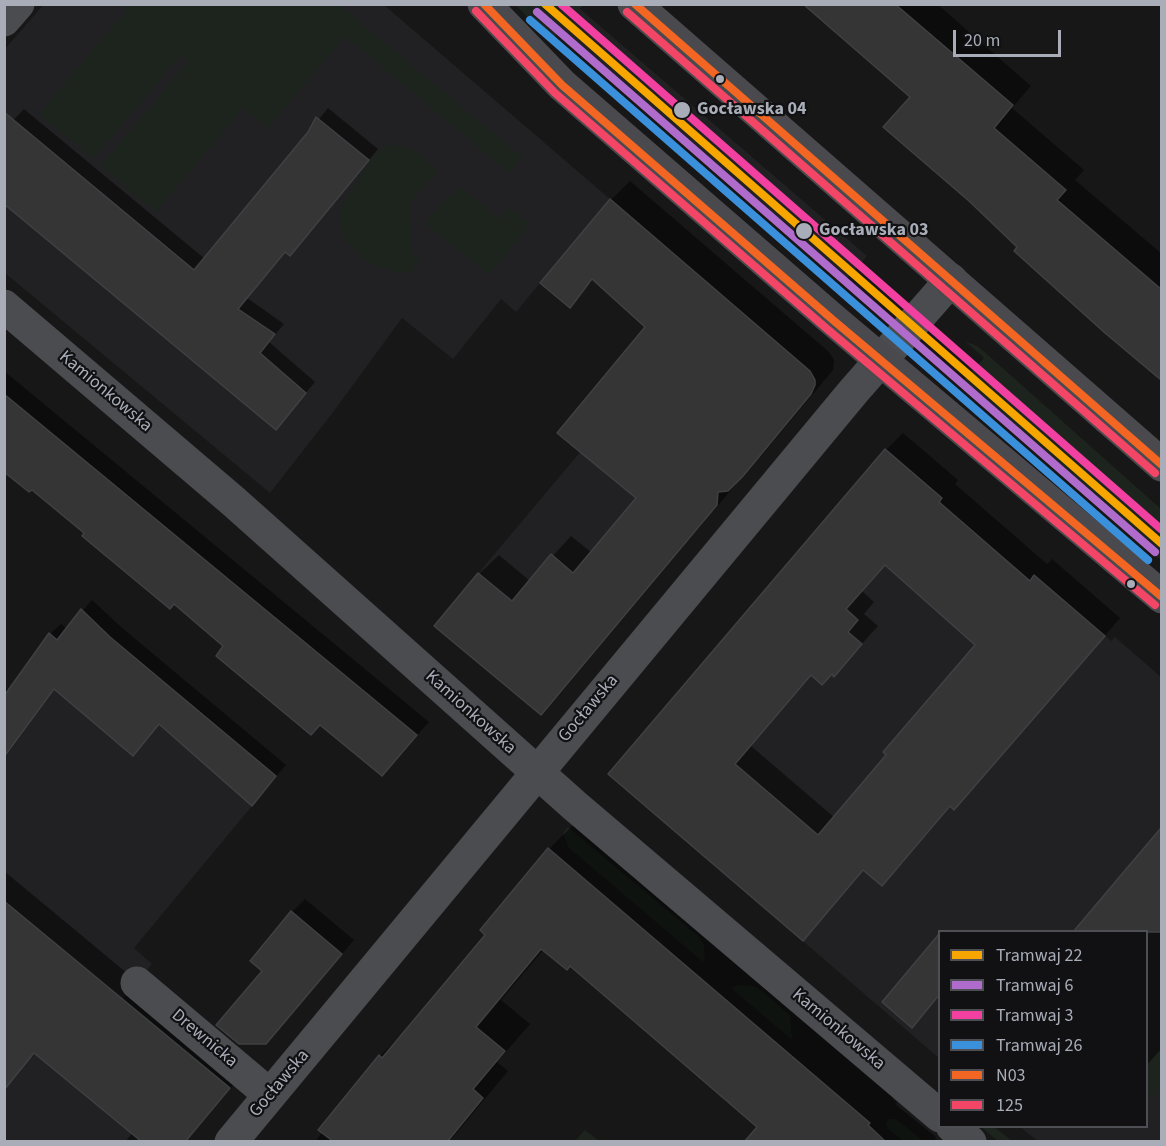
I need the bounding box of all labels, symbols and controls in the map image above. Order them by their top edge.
scale bar [956,18,1064,56]
text: 20 m [964,28,1000,53]
unlabelled marker [714,73,726,85]
place label: Gocławska 04 [697,99,807,121]
marker: Gocławska 04 [672,100,692,120]
place label: Gocławska 03 [819,220,929,242]
marker: Gocławska 03 [794,221,814,241]
street label: Kamionkowska [54,347,156,437]
unlabelled marker [1125,578,1137,590]
street label: Kamionkowska [420,666,520,760]
street label: Gocławska [554,671,624,747]
legend [938,930,1148,1128]
text: Tramwaj 22 [996,943,1082,968]
text: Tramwaj 6 [996,973,1073,998]
street label: Kamionkowska [787,985,889,1075]
text: Tramwaj 3 [996,1003,1073,1028]
street label: Drewnicka [167,1005,241,1073]
text: Tramwaj 26 [996,1033,1082,1058]
street label: Gocławska [245,1046,315,1122]
text: N03 [996,1063,1026,1088]
text: 125 [996,1093,1023,1118]

